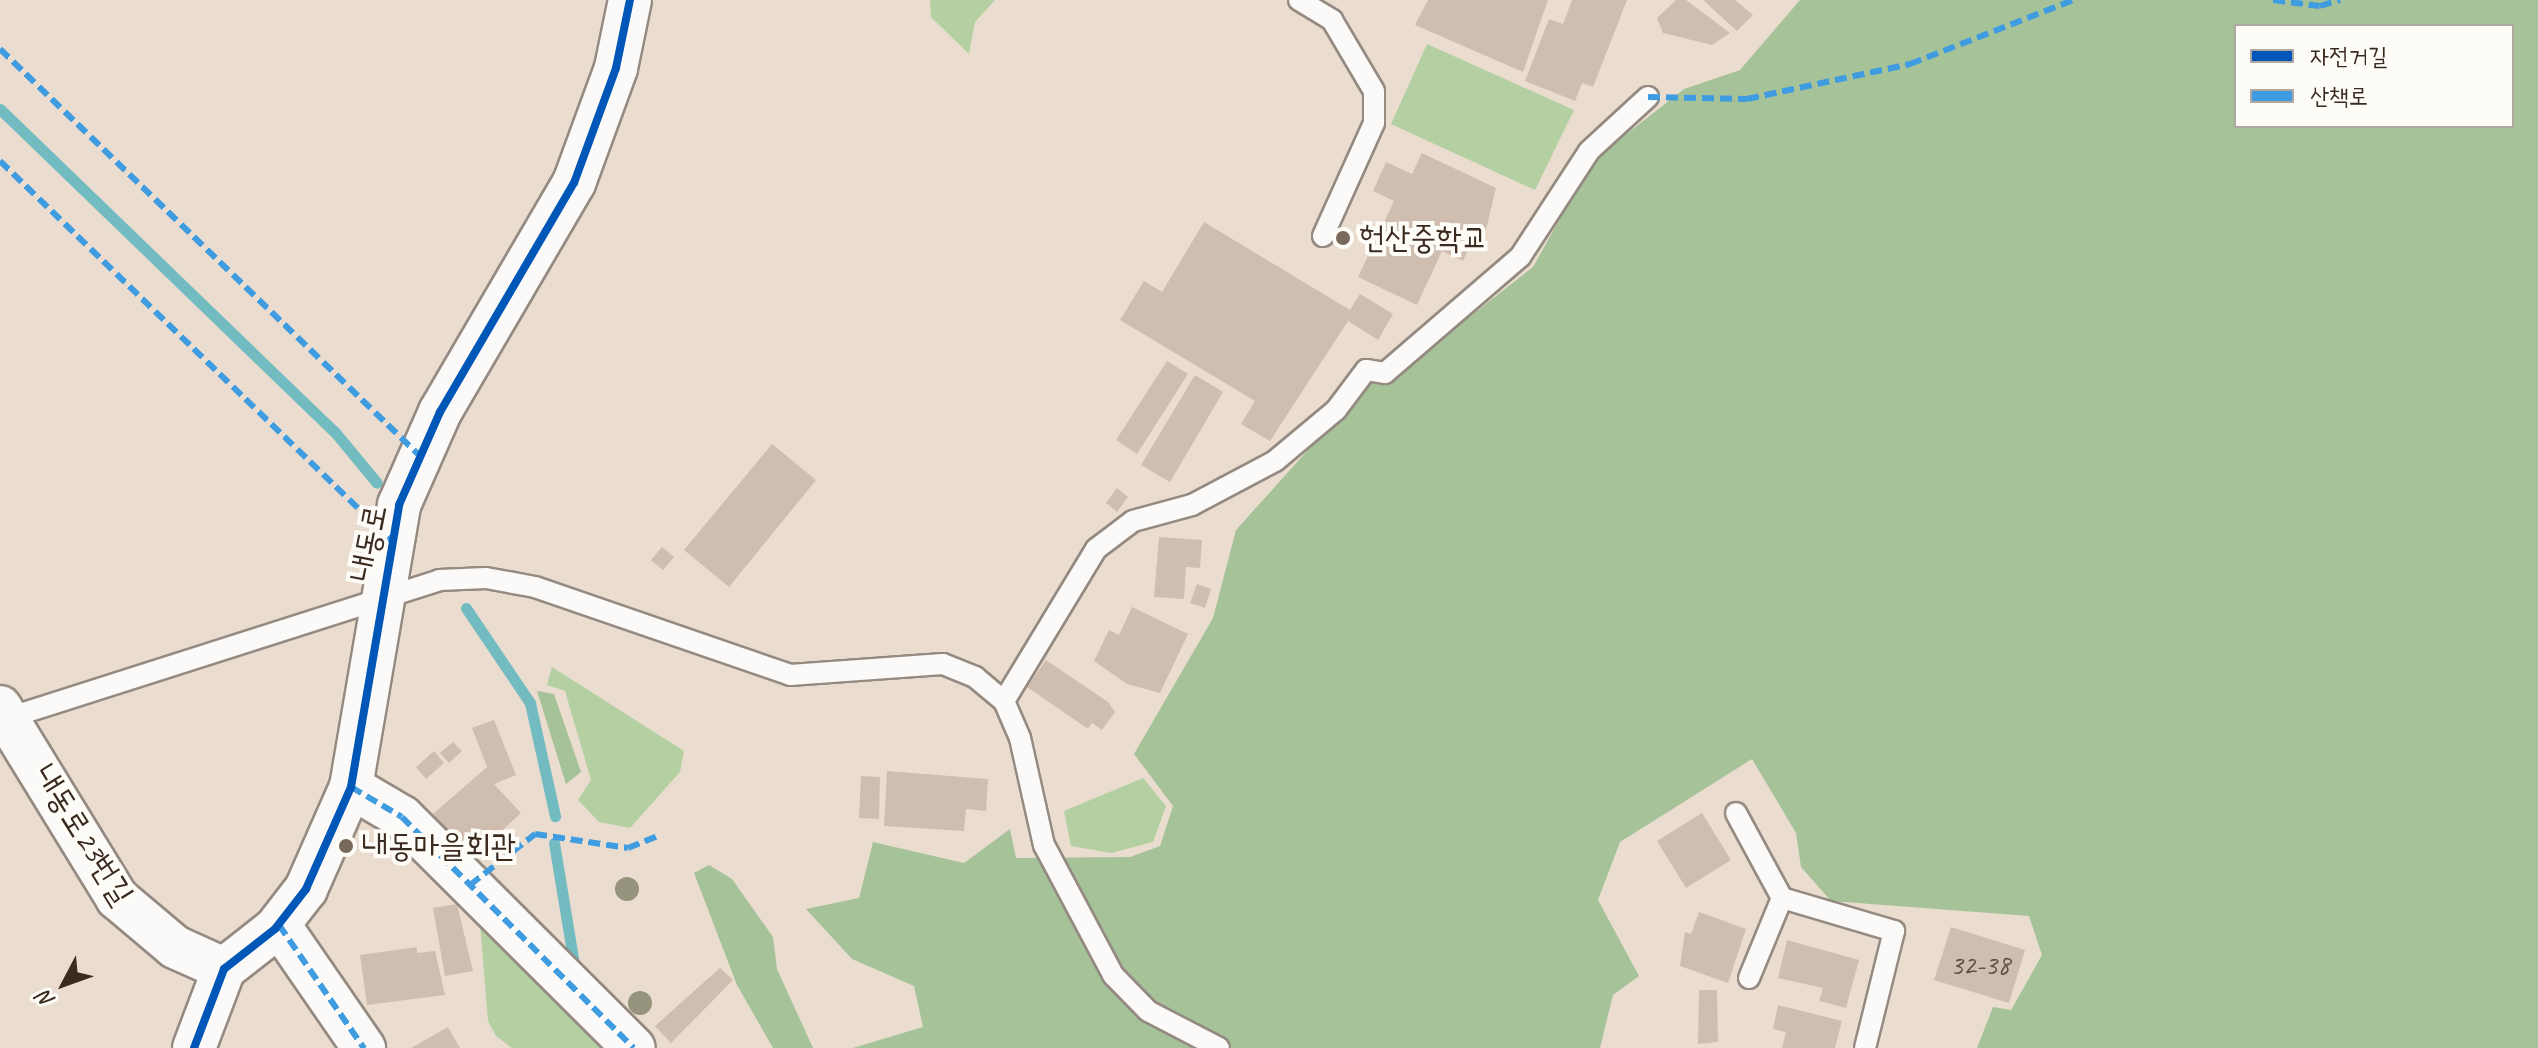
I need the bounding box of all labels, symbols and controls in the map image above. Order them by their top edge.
legend [2234,24,2514,128]
text: 자전거길 [2310,41,2387,71]
text: 산책로 [2310,81,2368,111]
place label: 헌산중학교 [1359,219,1488,257]
marker: 헌산중학교 [1334,229,1352,247]
street label: 내동로 [343,501,395,585]
street label: 내동로23번길 [25,758,141,912]
place label: 내동마을회관 [362,827,516,865]
marker: 내동마을회관 [337,837,355,855]
north arrow [24,944,104,1024]
house number: 32-38 [1950,948,2010,982]
text: N [31,985,61,1014]

